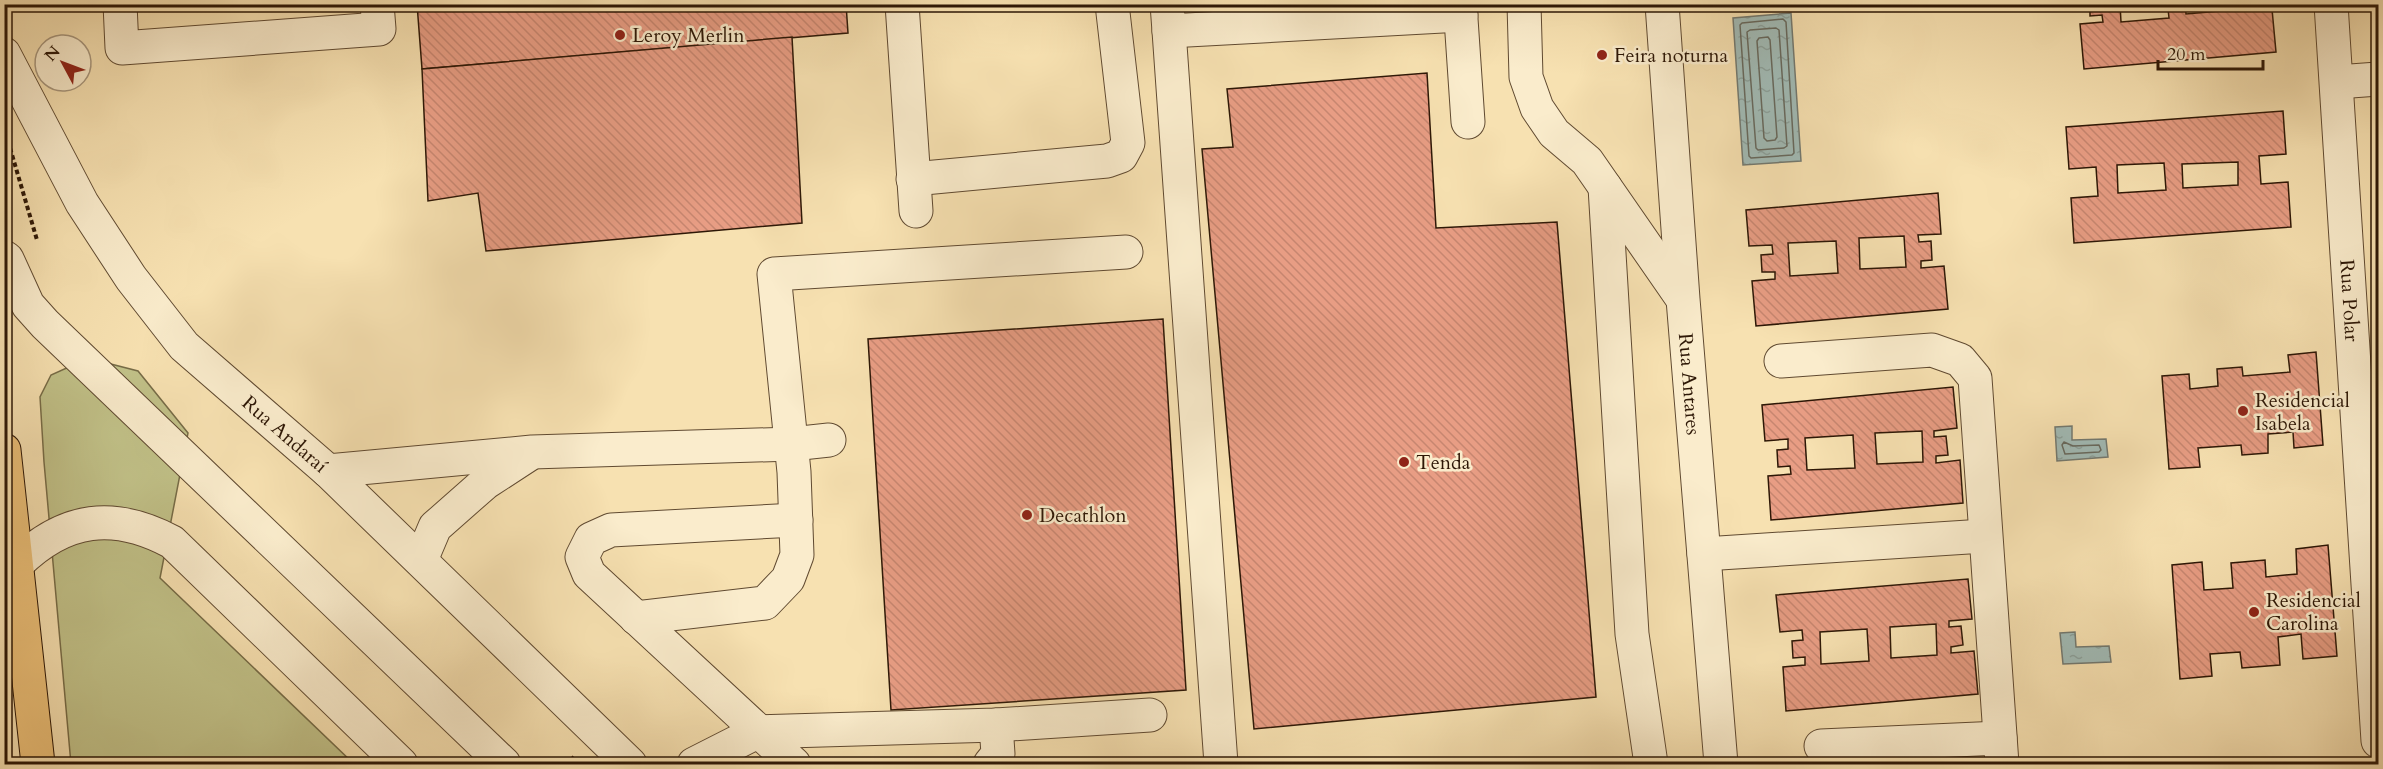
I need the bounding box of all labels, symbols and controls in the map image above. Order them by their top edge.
place label: Leroy Merlin [632,22,745,49]
marker: Leroy Merlin [613,28,627,42]
north arrow [33,33,93,93]
scale bar [2158,33,2263,71]
text: N [40,41,65,66]
place label: Feira noturna [1614,42,1729,69]
text: 20 m [2167,42,2206,67]
marker: Feira noturna [1595,48,1609,62]
street label: Rua Polar [2334,258,2366,343]
street label: Rua Antares [1672,332,1708,436]
place label: Residencial Isabela [2255,387,2350,437]
street label: Rua Andaraí [237,389,334,479]
marker: Residencial Isabela [2236,404,2250,418]
place label: Tenda [1416,449,1471,476]
marker: Tenda [1397,455,1411,469]
place label: Decathlon [1039,502,1127,529]
marker: Decathlon [1020,508,1034,522]
place label: Residencial Carolina [2266,587,2361,637]
marker: Residencial Carolina [2247,605,2261,619]

